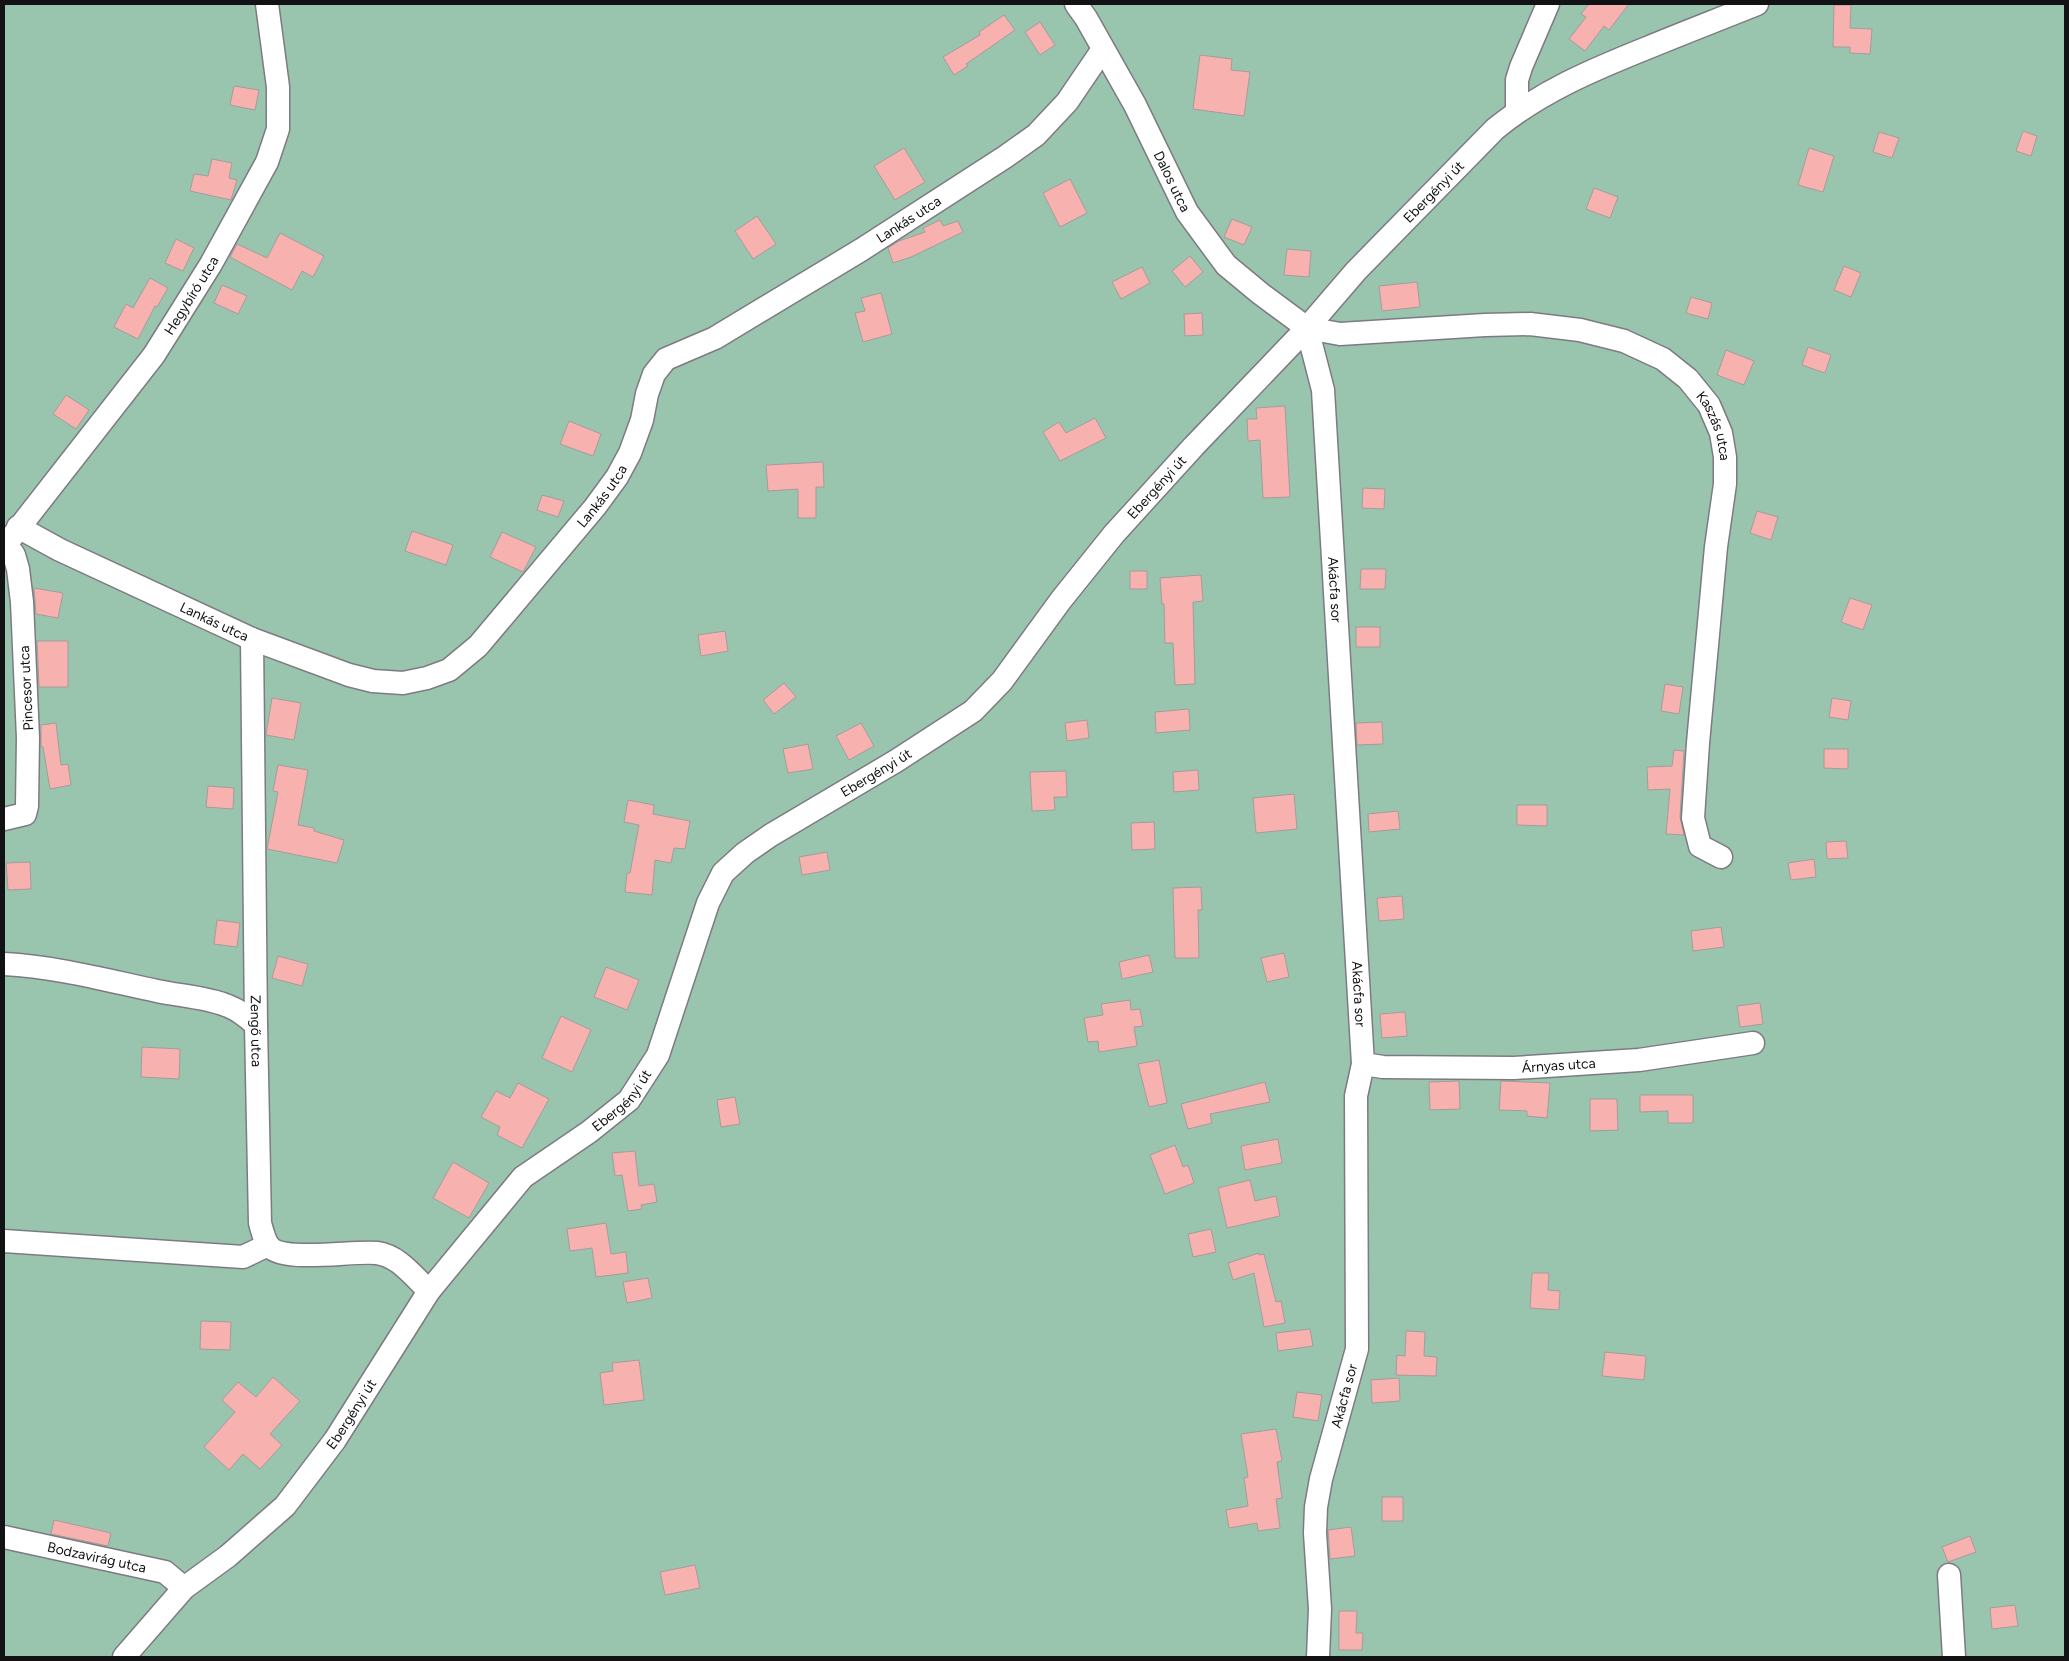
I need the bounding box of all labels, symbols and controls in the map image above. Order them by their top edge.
street label: Dalos utca [1150,148,1194,215]
street label: Ebergényi út [1400,158,1468,227]
street label: Lankás utca [873,192,945,247]
street label: Hegybíró utca [161,253,223,338]
street label: Kaszás utca [1692,388,1733,461]
street label: Ebergényi út [1124,452,1190,523]
street label: Lankás utca [573,462,631,531]
street label: Akácfa sor [1324,556,1345,623]
street label: Lankás utca [177,599,251,645]
street label: Pincesor utca [16,645,37,731]
street label: Ebergényi út [838,745,915,801]
street label: Akácfa sor [1348,961,1369,1028]
street label: Zengő utca [247,995,265,1067]
street label: Árnyas utca [1521,1055,1596,1076]
street label: Ebergényi út [589,1067,655,1135]
street label: Akácfa sor [1328,1362,1361,1430]
street label: Ebergényi út [323,1376,380,1453]
street label: Bodzavirág utca [46,1539,148,1577]

